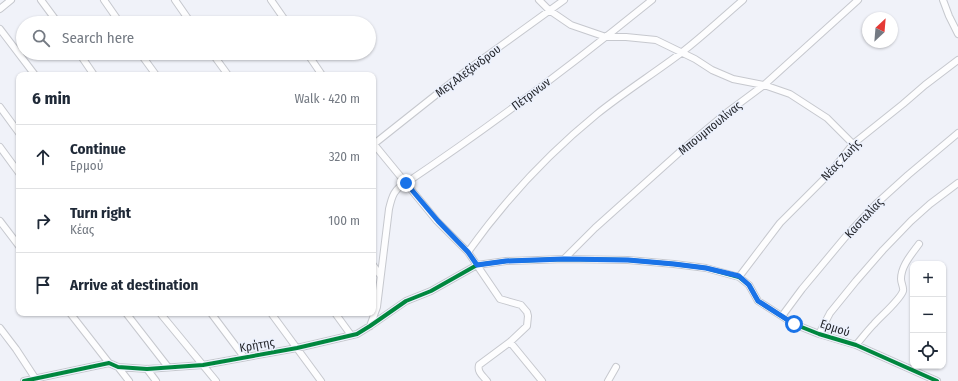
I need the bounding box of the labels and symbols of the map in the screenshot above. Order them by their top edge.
north arrow [862,12,898,48]
street label: Μεγ.Αλεξάνδρου [433,42,503,100]
street label: Πέτρινων [509,74,554,113]
street label: Μπουμπουλίνας [676,98,744,158]
street label: Νέας Ζωής [818,136,864,184]
route end [397,174,415,192]
street label: Κασταλίας [842,195,886,241]
route start [785,315,803,333]
street label: Ερμού [818,317,852,339]
street label: Κρήτης [238,335,276,355]

